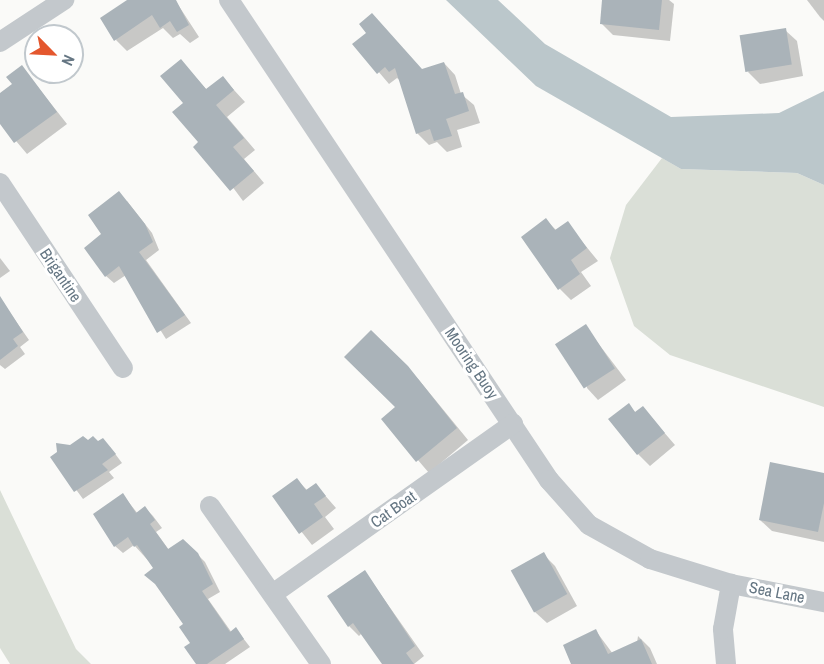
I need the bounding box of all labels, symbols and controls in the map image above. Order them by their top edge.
north arrow [24,24,84,84]
text: N [57,52,81,69]
street label: Brigantine [36,245,86,305]
street label: Mooring Buoy [441,324,503,402]
street label: Cat Boat [367,486,419,532]
street label: Sea Lane [748,577,806,607]

